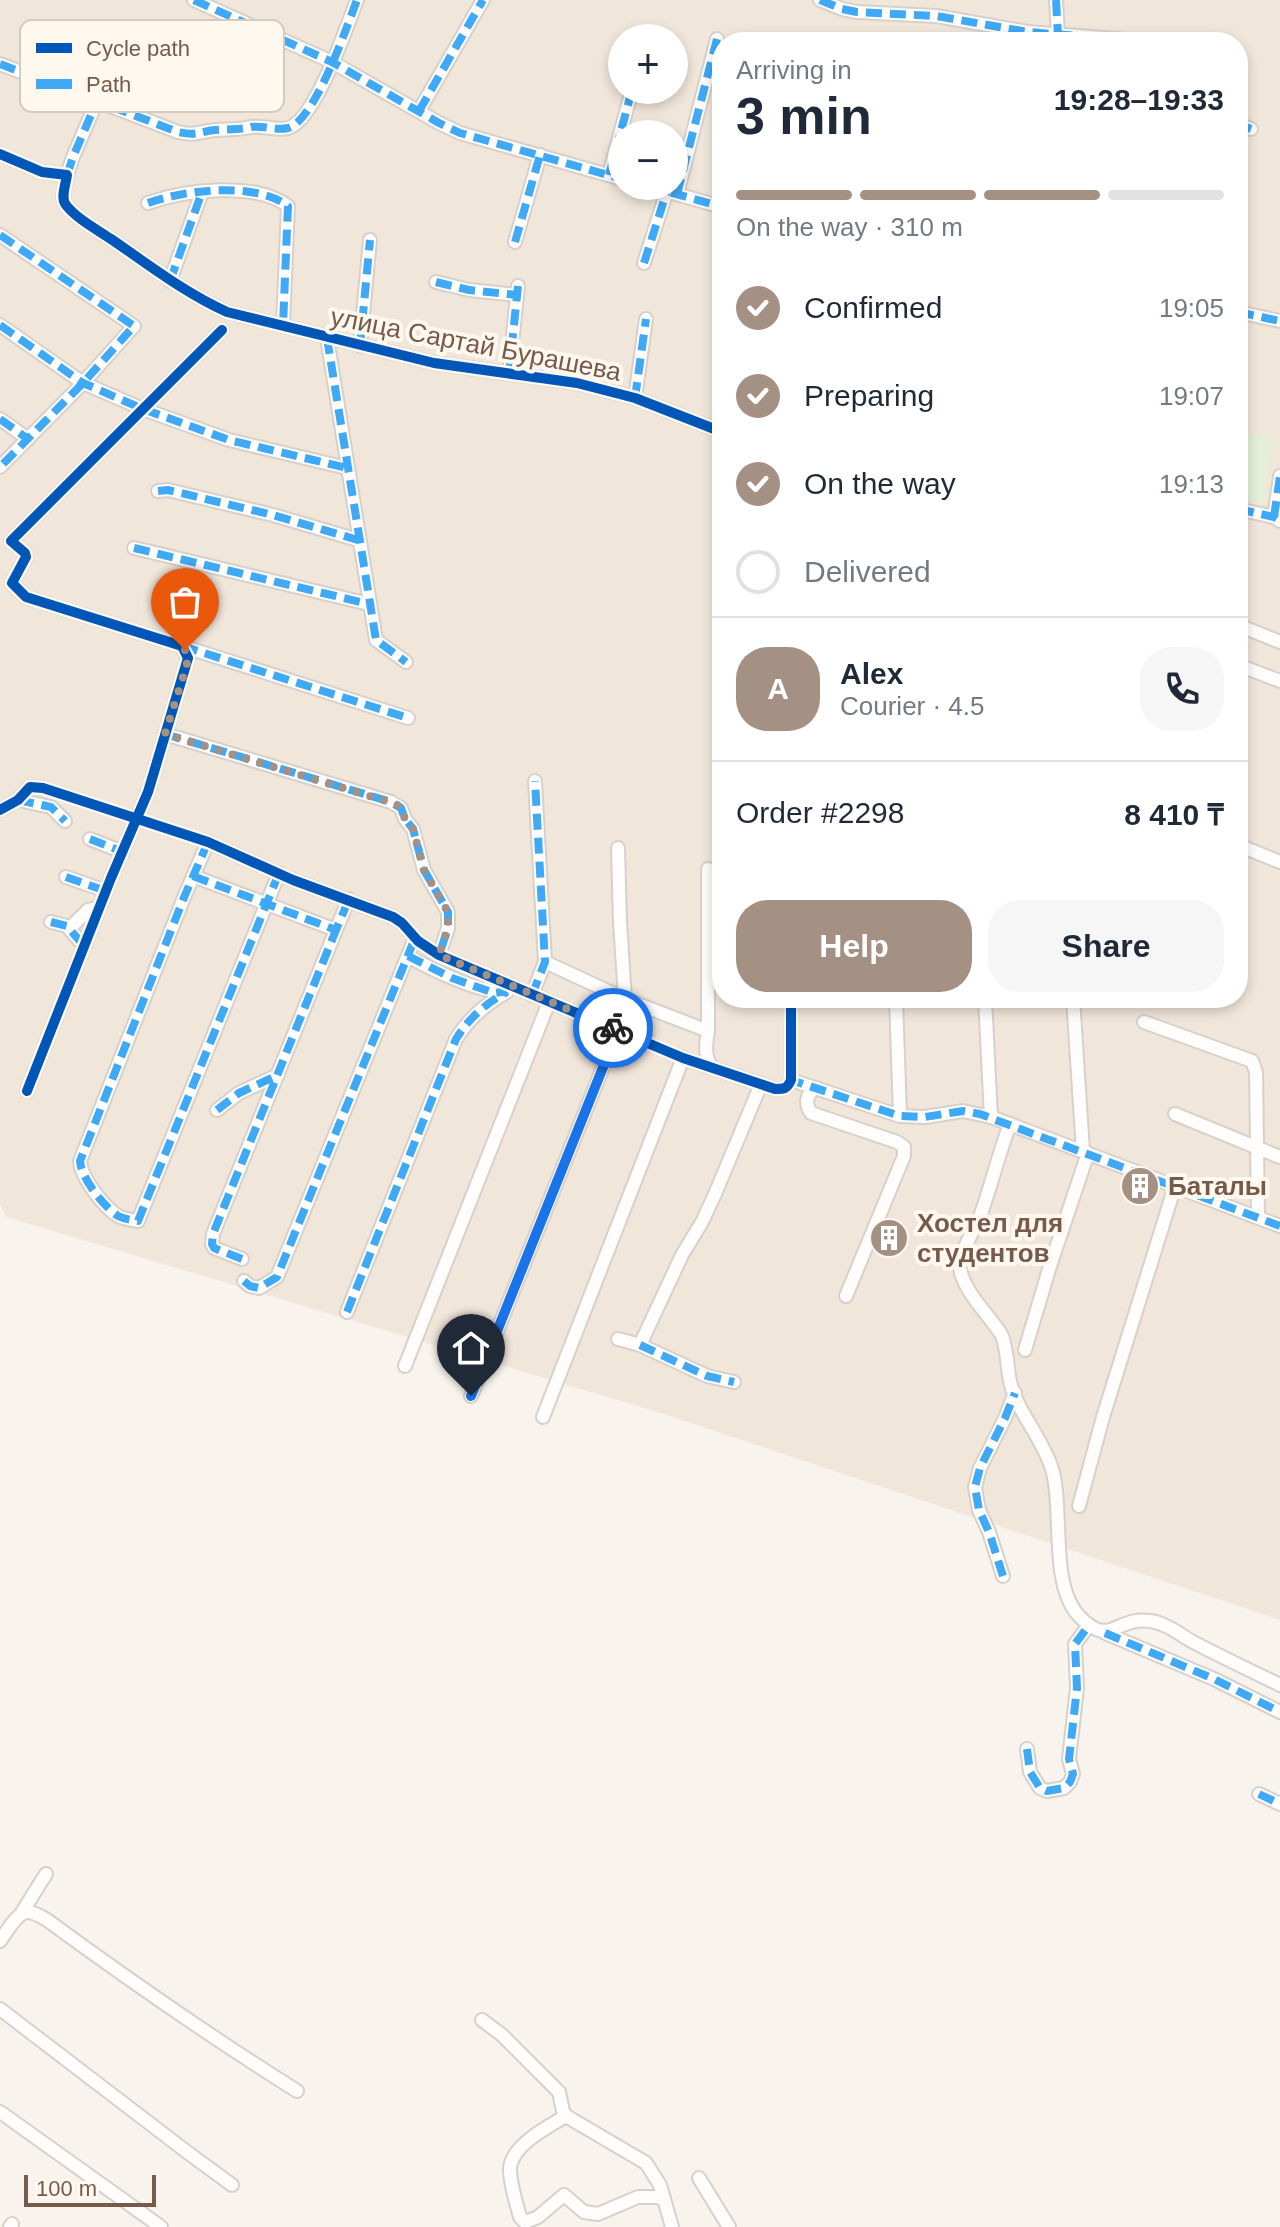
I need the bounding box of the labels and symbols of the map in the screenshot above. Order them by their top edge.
legend [20,20,284,112]
text: Cycle path [86,36,190,61]
text: Path [86,72,131,97]
street label: улица Сартай Бурашева [328,301,624,387]
pin [151,568,219,650]
courier [573,988,653,1068]
building icon: Баталы [1119,1165,1161,1207]
place label: Баталы [1168,1171,1267,1201]
place label: Хостел для студентов [917,1208,1063,1268]
building icon: Хостел для студентов [868,1217,910,1259]
pin [437,1314,505,1396]
scale bar [24,2171,156,2207]

